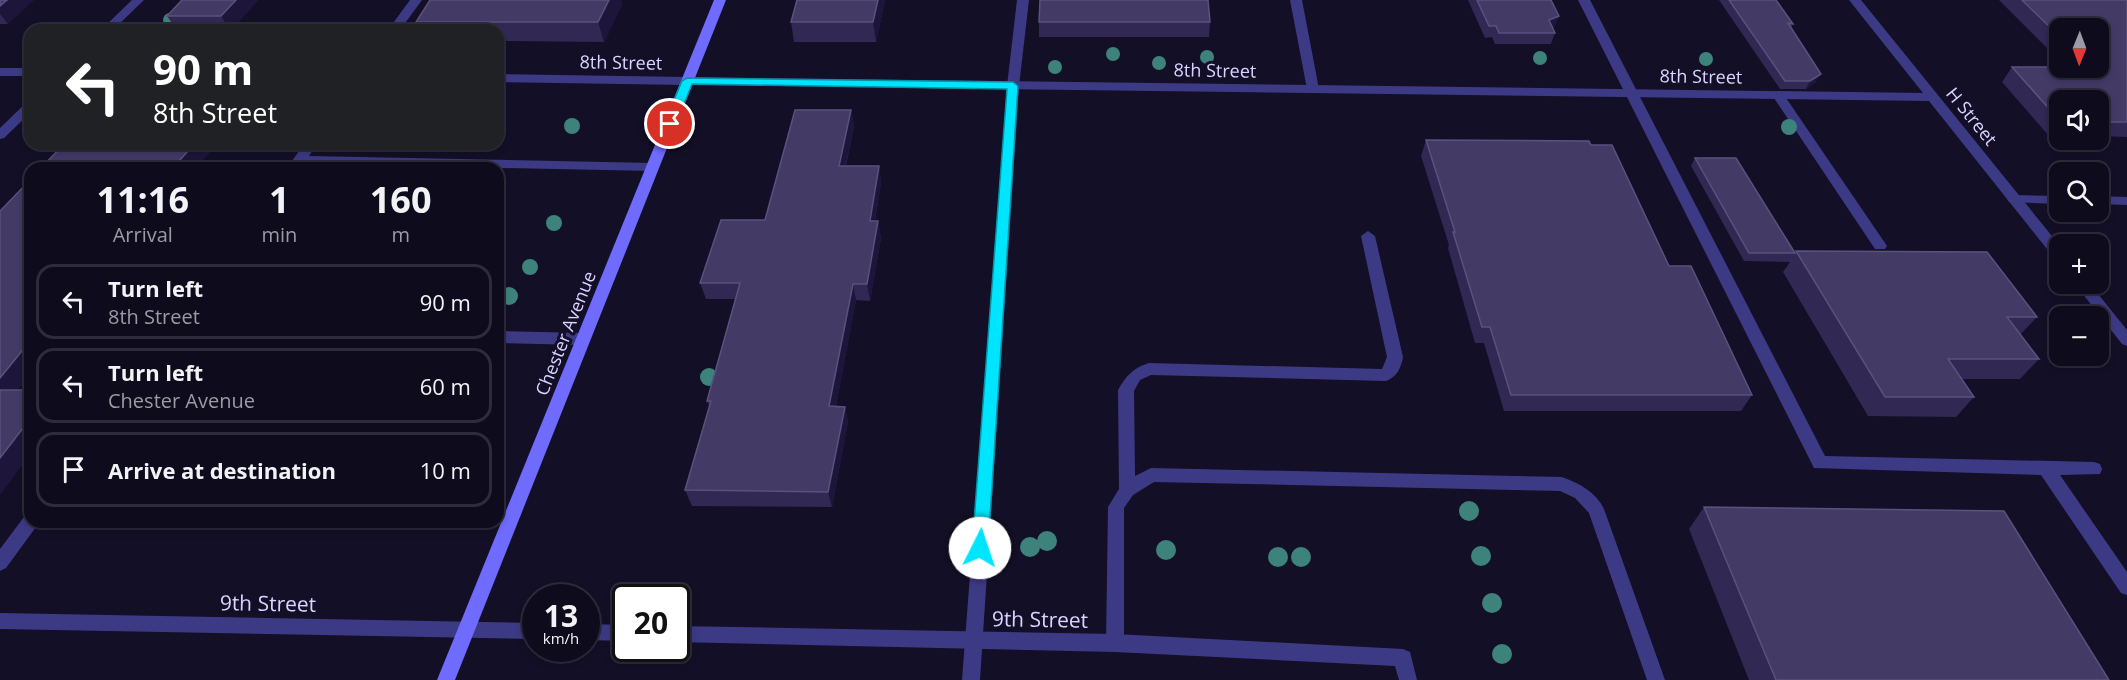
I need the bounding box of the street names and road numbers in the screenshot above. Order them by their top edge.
street label: 8th Street [579,49,663,75]
street label: 8th Street [1173,57,1257,83]
street label: 8th Street [1659,63,1743,89]
street label: H Street [1941,82,2003,150]
street label: Chester Avenue [529,267,601,399]
street label: 9th Street [220,588,316,618]
street label: 9th Street [992,604,1088,634]

